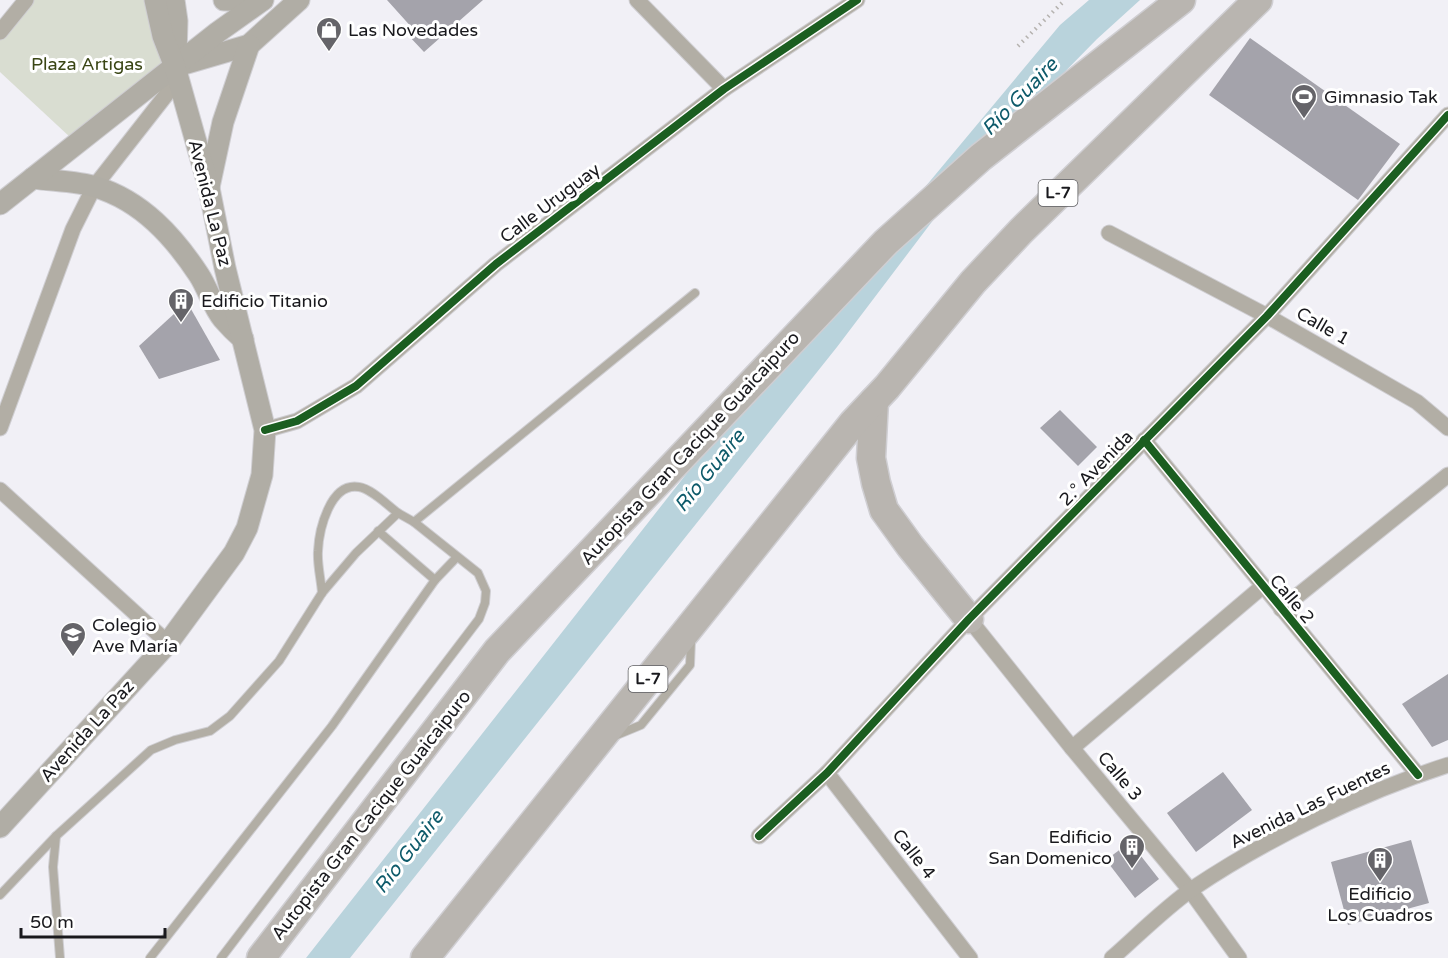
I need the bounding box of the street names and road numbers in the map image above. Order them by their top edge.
street label: Avenida La Paz [184,137,236,269]
street label: Calle Uruguay [496,158,605,248]
road number: L-7 [1038,180,1078,206]
street label: Calle 1 [1292,302,1354,350]
street label: Autopista Gran Cacique Guaicaipuro [576,327,804,569]
street label: 2.° Avenida [1054,426,1138,510]
street label: Calle 2 [1265,570,1319,628]
road number: L-7 [628,666,668,692]
street label: Avenida La Paz [35,675,139,787]
street label: Autopista Gran Cacique Guaicaipuro [266,686,476,944]
street label: Calle 3 [1093,747,1147,805]
street label: Avenida Las Fuentes [1226,757,1394,853]
street label: Calle 4 [888,824,940,884]

